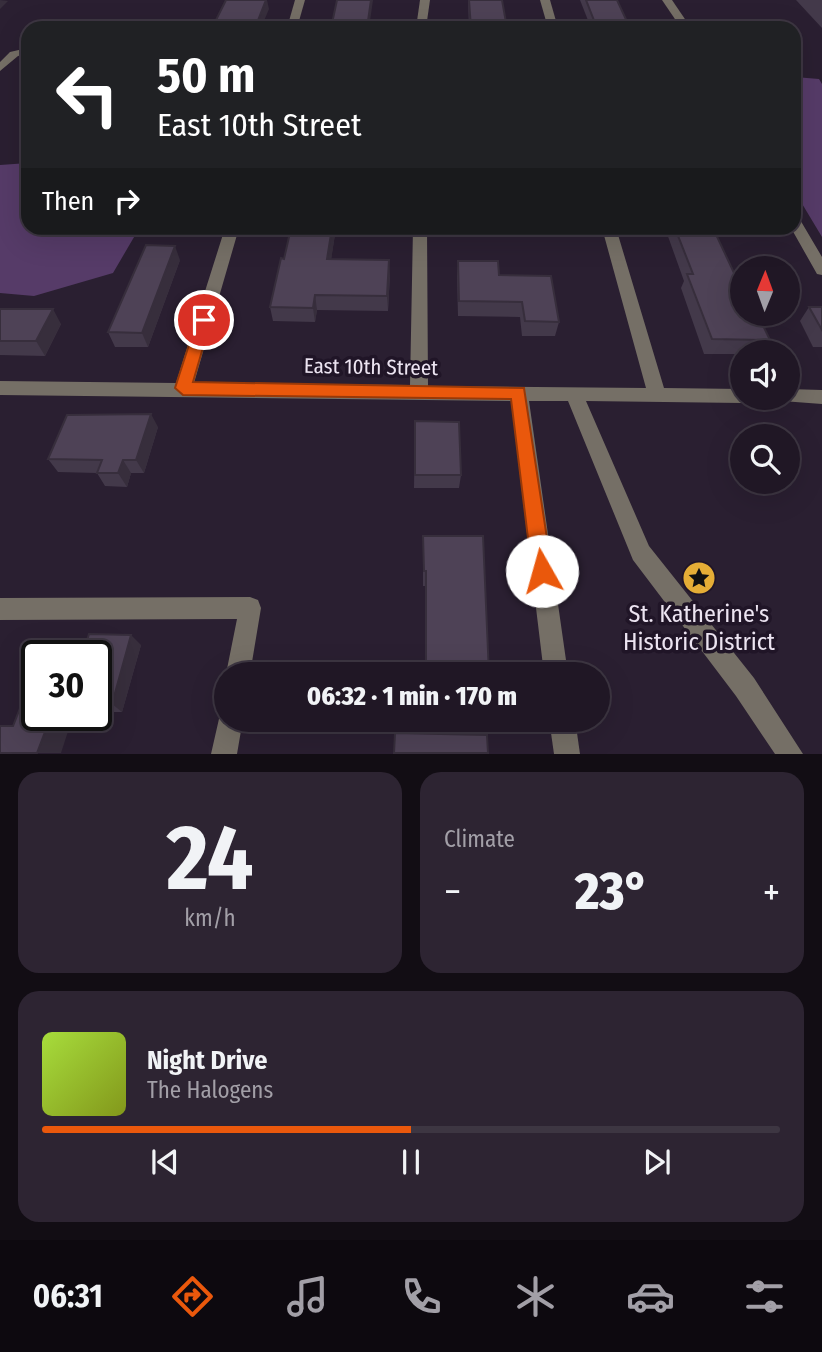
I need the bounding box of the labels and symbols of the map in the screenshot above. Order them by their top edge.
north arrow [730,256,800,326]
pin [174,290,234,350]
street label: East 10th Street [304,353,438,381]
position arrow [505,534,579,608]
place icon: St. Katherine's Historic District [680,559,718,597]
place label: St. Katherine's Historic District [623,600,775,656]
speed limit sign: 30 [21,640,112,731]

